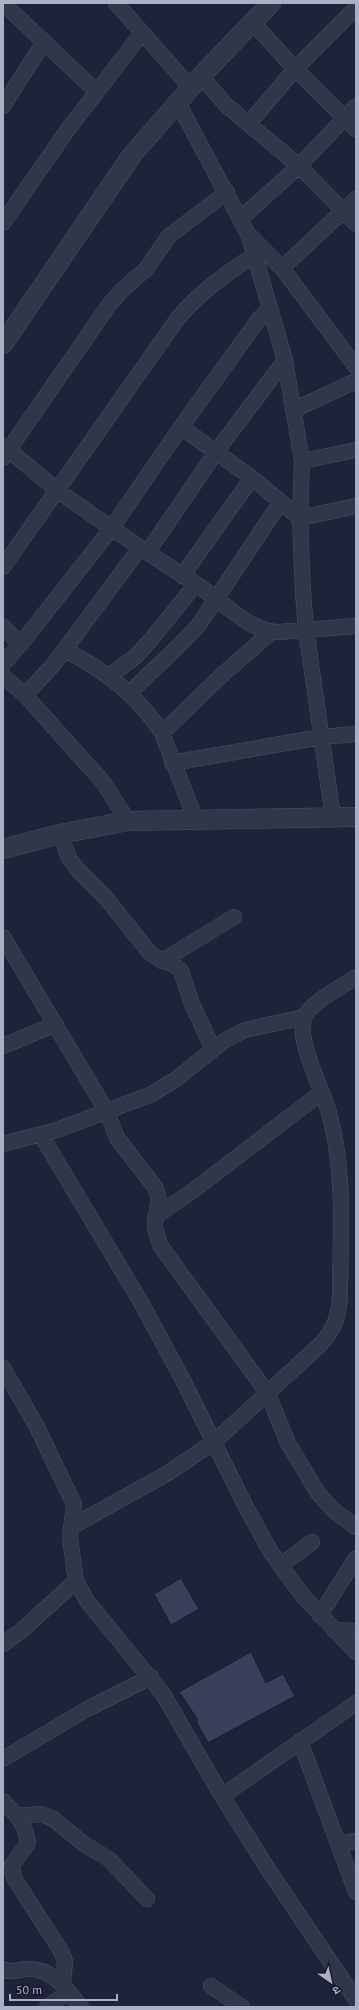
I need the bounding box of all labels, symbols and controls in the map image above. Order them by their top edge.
north arrow [311,1962,351,2002]
scale bar [10,1976,117,2002]
text: 50 m [16,1982,42,1997]
text: उ [330,1983,343,1998]

